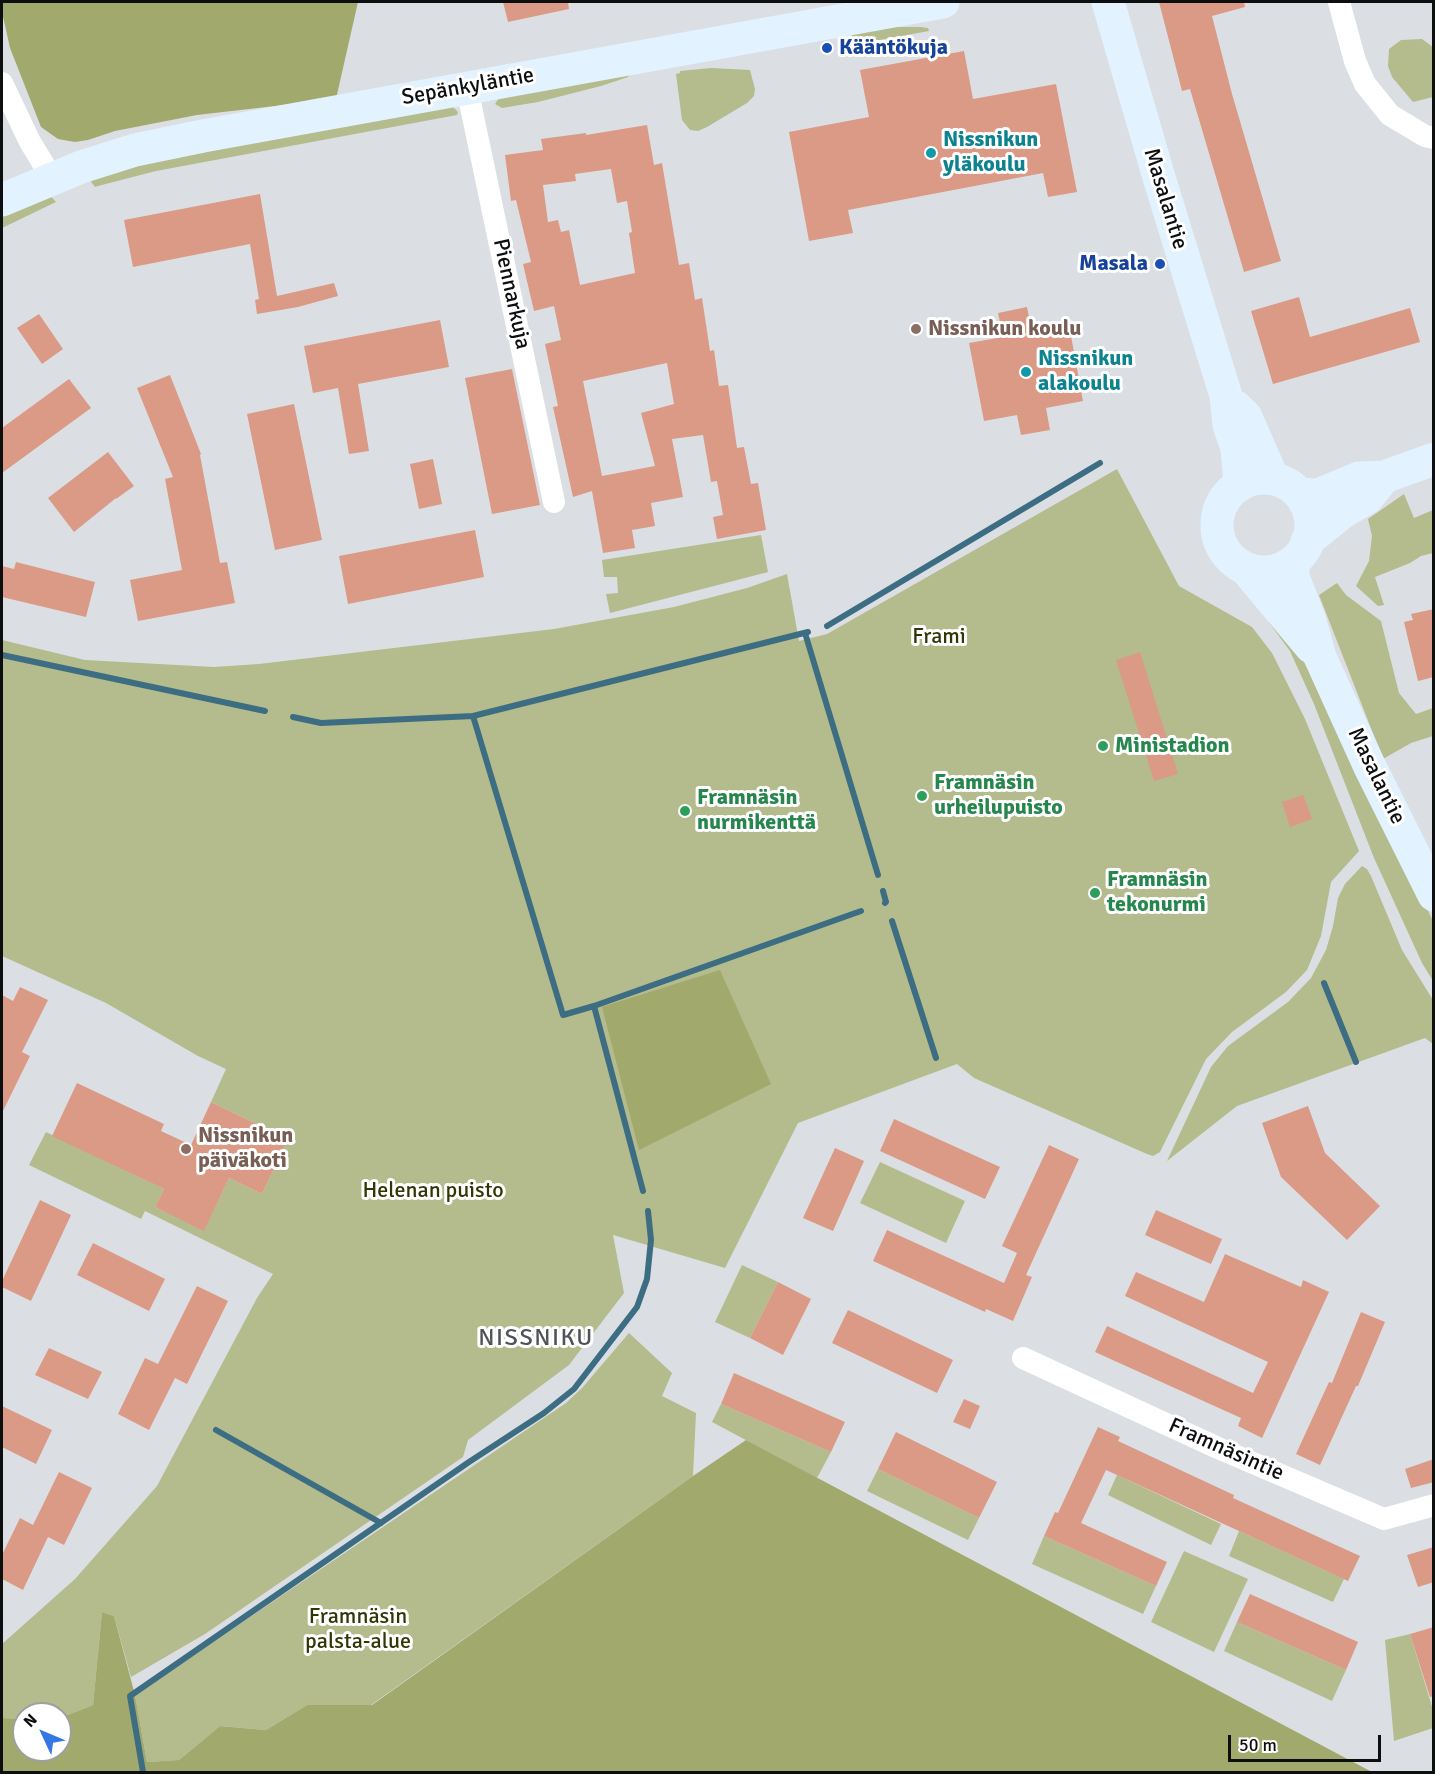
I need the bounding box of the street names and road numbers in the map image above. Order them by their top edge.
street label: Sepänkyläntie [400,62,536,112]
street label: Masalantie [1137,145,1193,253]
street label: Piennarkuja [486,236,536,352]
street label: Masalantie [1341,723,1411,829]
street label: Framnäsintie [1164,1413,1288,1487]

